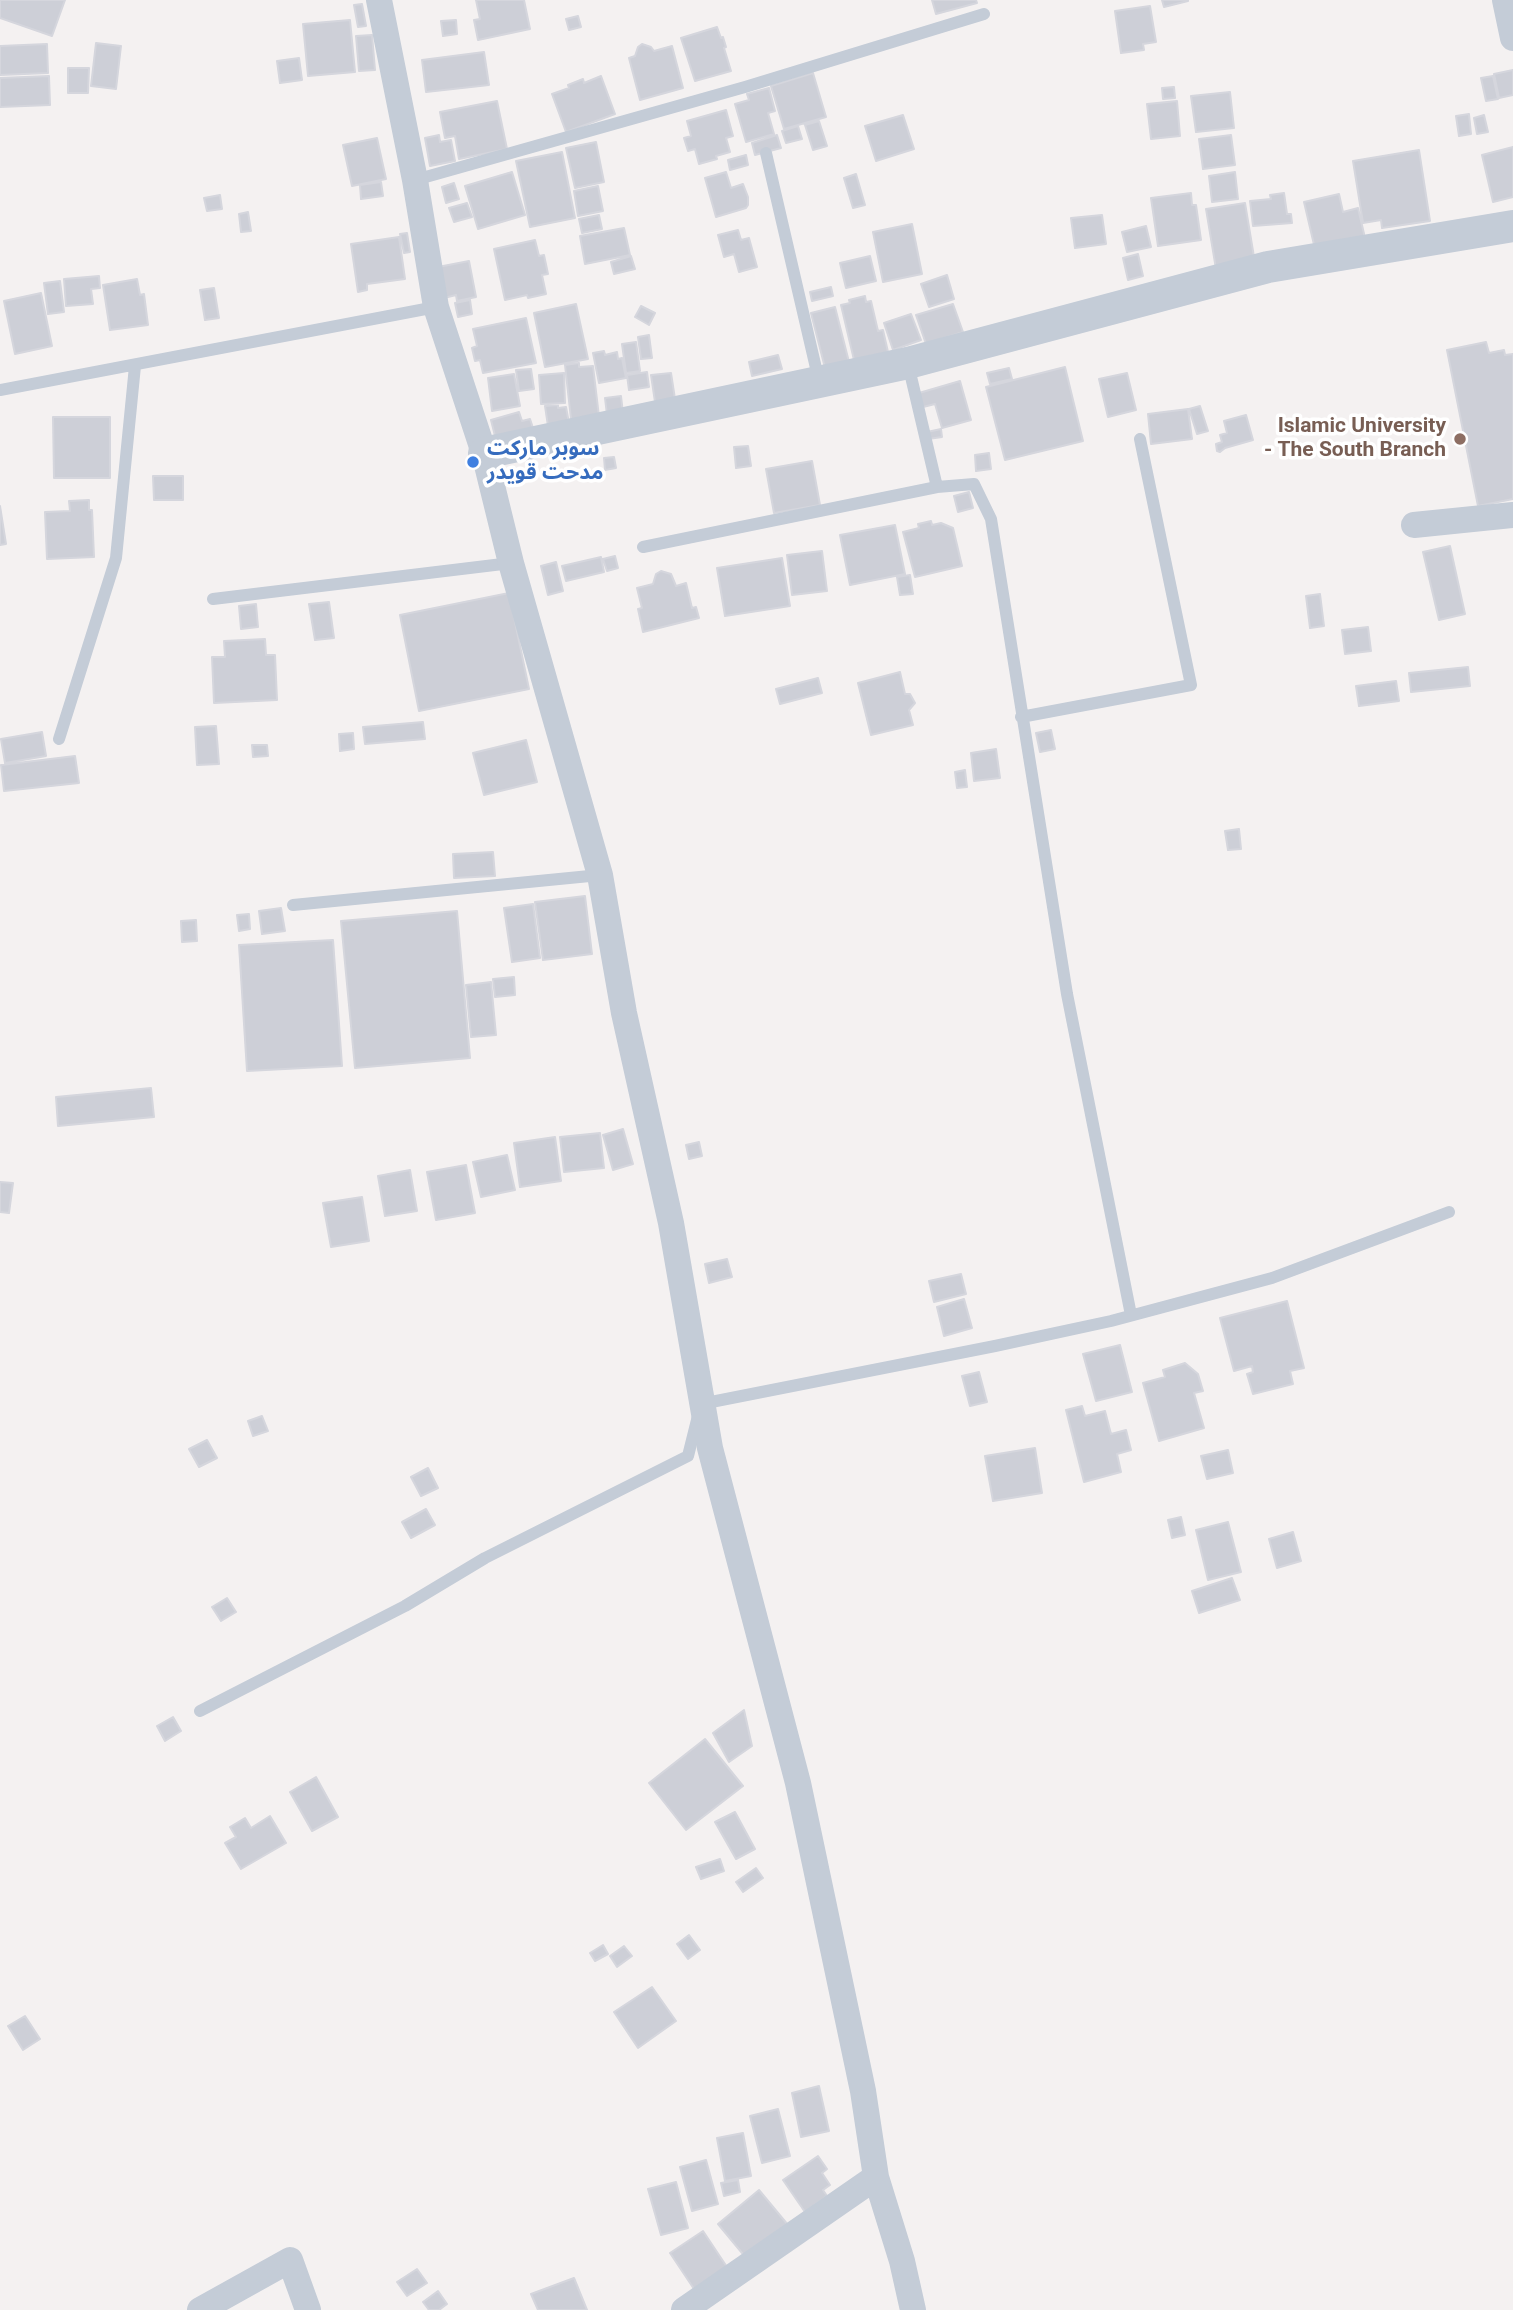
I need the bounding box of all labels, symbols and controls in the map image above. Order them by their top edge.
place label: Islamic University - The South Branch [1264,414,1446,464]
marker: Islamic University - The South Branch [1452,431,1468,447]
place label: سوبر ماركت مدحت قويدر [487,437,603,487]
marker: سوبر ماركت مدحت قويدر [465,454,481,470]

